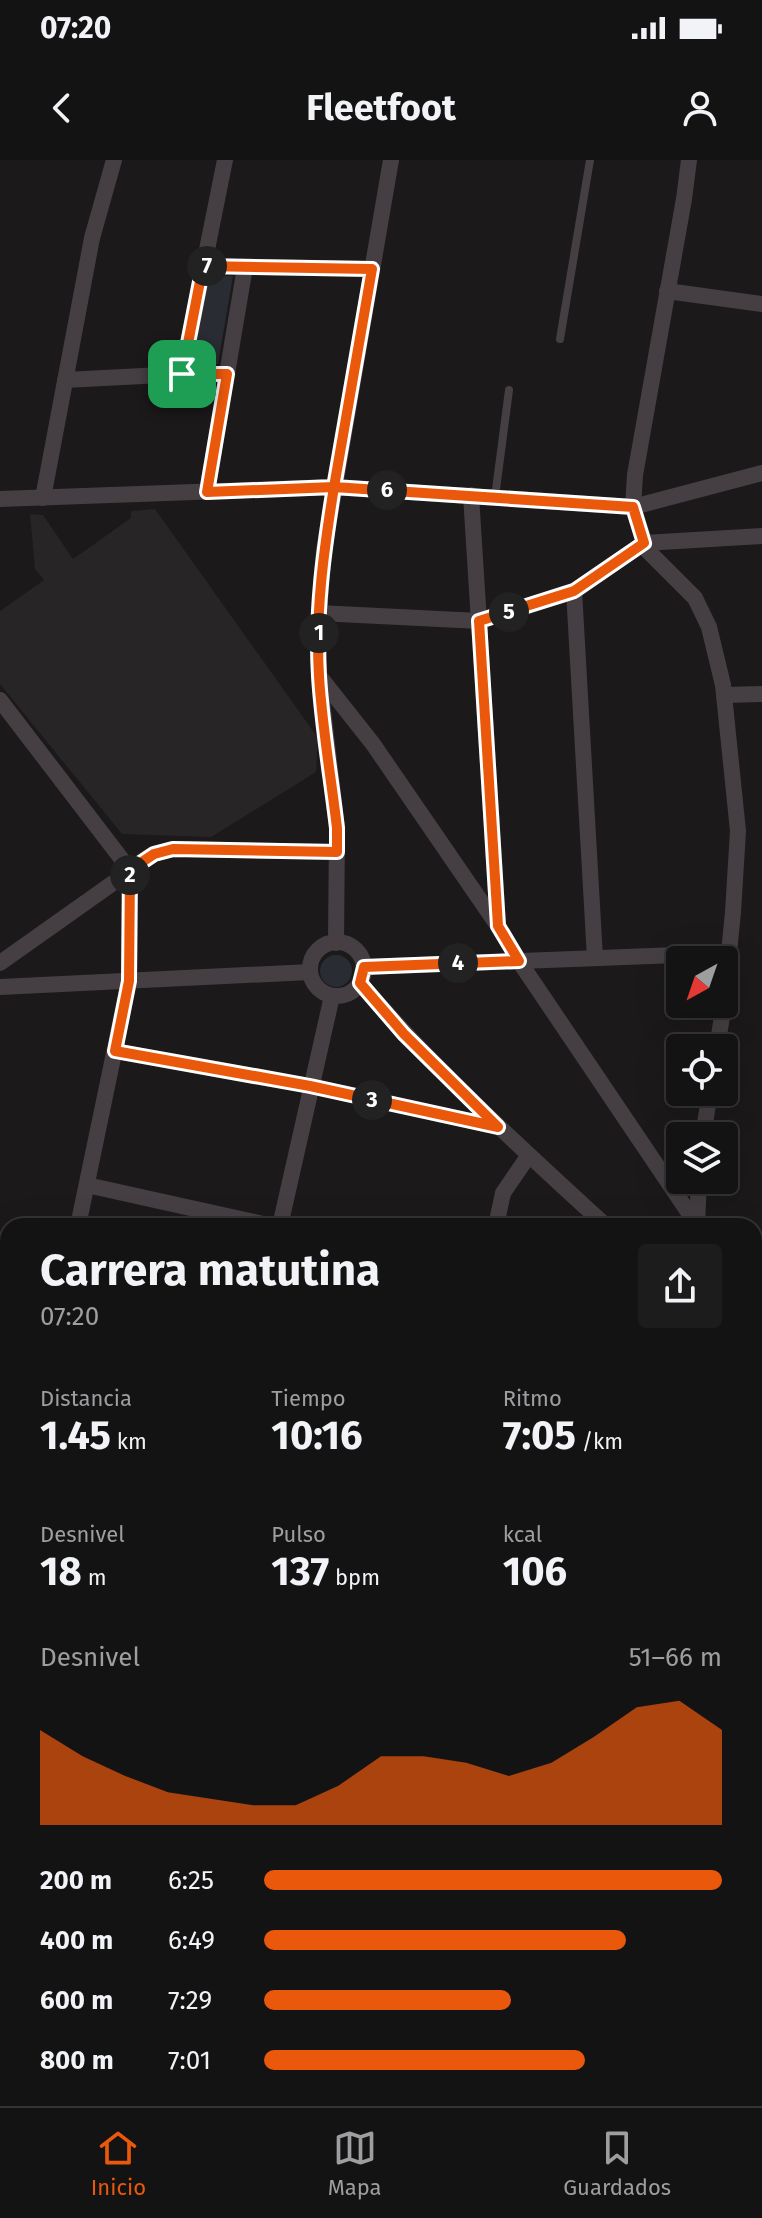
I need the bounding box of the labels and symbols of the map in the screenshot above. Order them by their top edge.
pin: 7 [187,246,227,286]
pin [148,340,216,408]
pin: 6 [367,470,407,510]
pin: 5 [489,592,529,632]
pin: 1 [299,613,339,653]
pin: 2 [110,855,150,895]
pin: 4 [438,943,478,983]
north arrow [666,946,738,1018]
pin: 3 [352,1080,392,1120]

